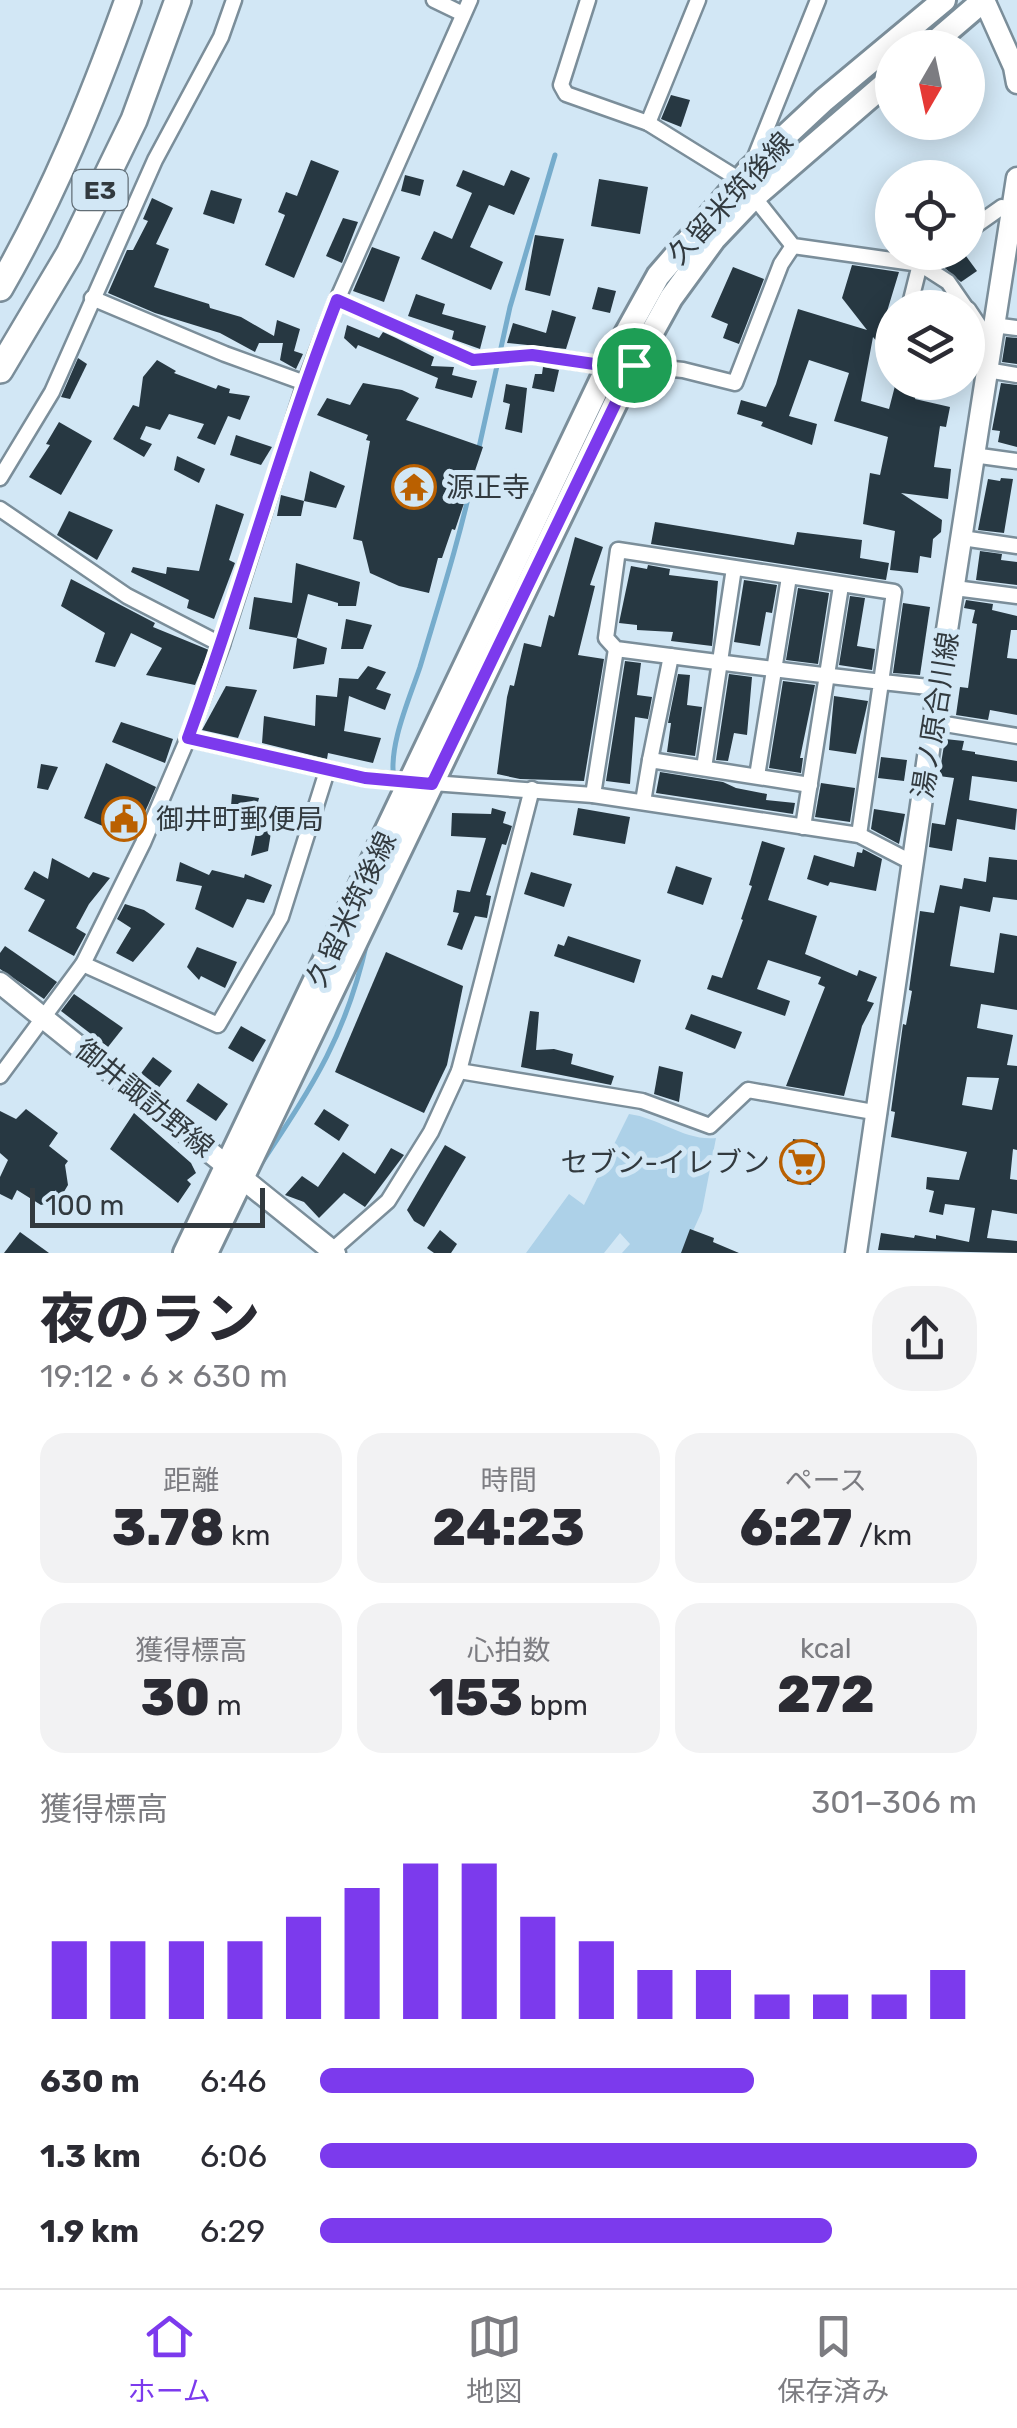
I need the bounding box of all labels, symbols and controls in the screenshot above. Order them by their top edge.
north arrow [875,30,985,140]
map controls [875,30,985,400]
street label: 久留米筑後線 [661,126,800,271]
button: locate [875,160,985,270]
road number: E3 [72,170,128,210]
button: layers [875,290,985,400]
pin [592,323,677,408]
icon: arrive [607,338,662,393]
temple icon: 源正寺 [391,464,437,510]
place label: 源正寺 [446,471,530,504]
street label: 湯ノ原合川線 [906,630,965,801]
public building icon: 御井町郵便局 [101,796,147,842]
place label: 御井町郵便局 [156,803,324,836]
street label: 久留米筑後線 [300,826,403,992]
street label: 御井諏訪野線 [69,1033,220,1164]
supermarket icon: セブン-イレブン [779,1139,825,1185]
place label: セブン-イレブン [560,1146,770,1179]
scale bar [30,1183,265,1228]
text: 100 m [45,1189,124,1222]
button: share [872,1286,977,1391]
text: 夜のラン [40,1287,260,1352]
text: 19:12 · 6 × 630 m [40,1357,288,1395]
text: 距離 [163,1464,219,1497]
text: 時間 [480,1464,537,1497]
text: ペース [785,1464,867,1497]
text: 3.78 [112,1498,224,1558]
text: 24:23 [432,1498,585,1558]
text: 6:27 [740,1498,852,1558]
text: km [224,1519,270,1552]
text: /km [852,1519,912,1552]
text: kcal [800,1632,852,1665]
text: 獲得標高 [135,1634,247,1667]
text: 心拍数 [466,1634,551,1667]
text: 272 [777,1665,875,1725]
text: 30 [141,1668,210,1728]
text: 153 [429,1668,523,1728]
text: m [210,1689,242,1722]
text: bpm [523,1689,588,1722]
text: 301–306 m [811,1783,977,1821]
text: 獲得標高 [40,1790,168,1828]
text: 630 m [40,2062,140,2100]
text: 6:46 [200,2062,267,2100]
text: 1.3 km [40,2137,141,2175]
text: 6:06 [200,2137,267,2175]
text: 1.9 km [40,2212,139,2250]
text: 6:29 [200,2212,265,2250]
tab: ホーム [128,2309,211,2409]
tab: 地図 [466,2309,522,2409]
tab: 保存済み [777,2309,889,2409]

